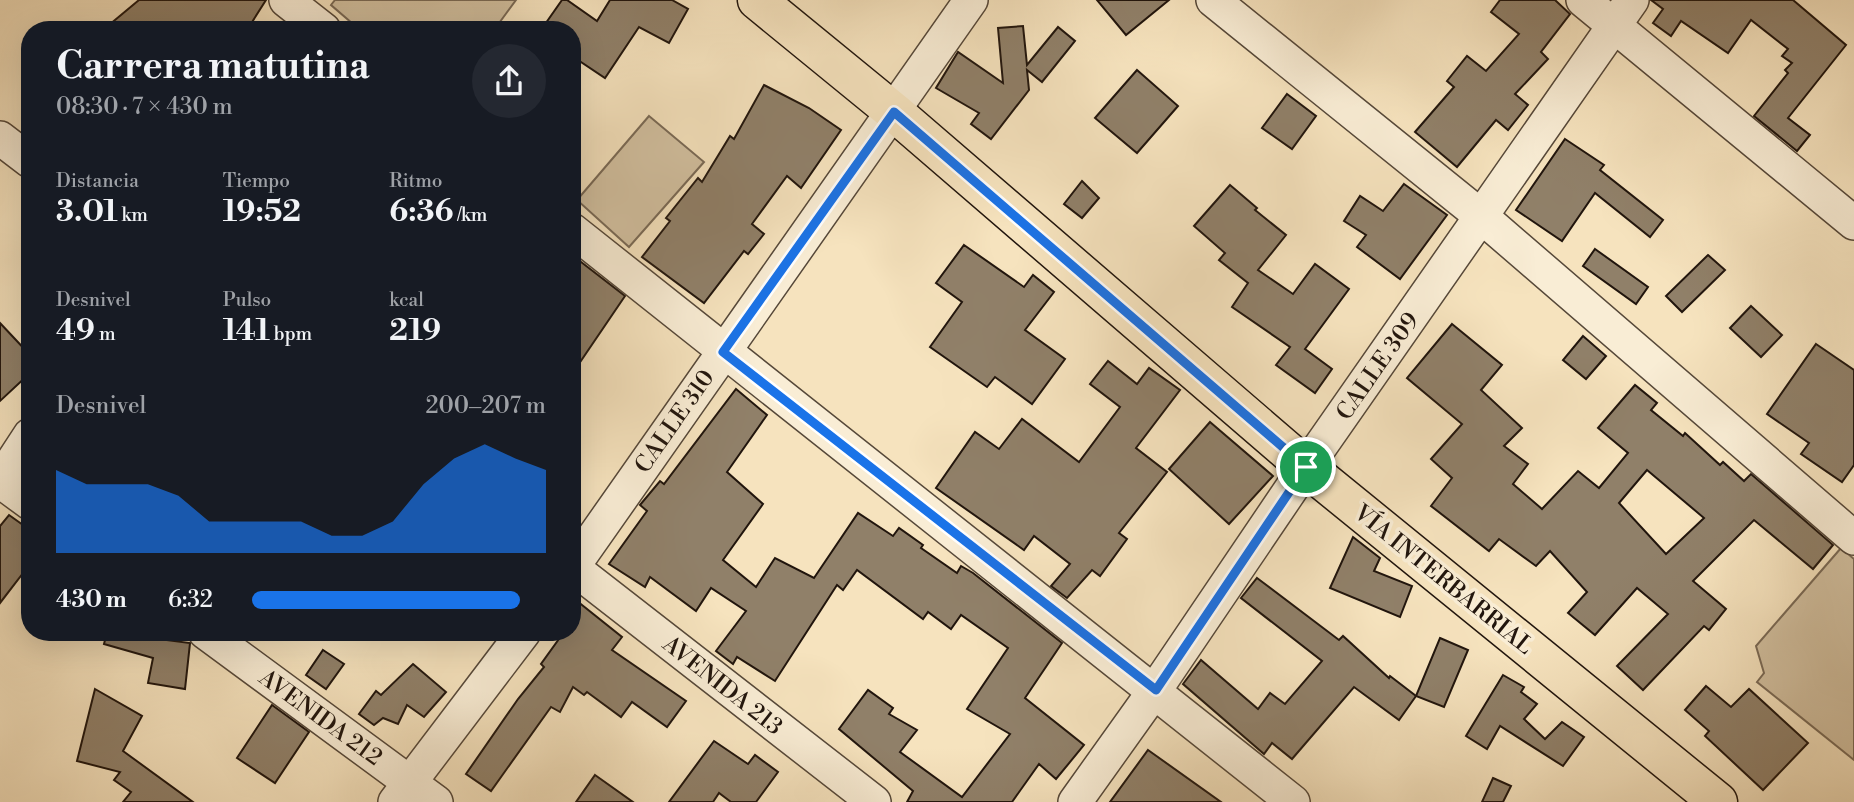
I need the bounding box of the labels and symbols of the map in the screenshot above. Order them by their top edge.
street label: CALLE 309 [1330,307,1425,426]
street label: CALLE 310 [629,364,721,479]
pin [1276,437,1336,497]
street label: VÍA INTERBARRIAL [1347,497,1540,661]
street label: AVENIDA 213 [656,630,788,741]
street label: AVENIDA 212 [253,663,387,772]

